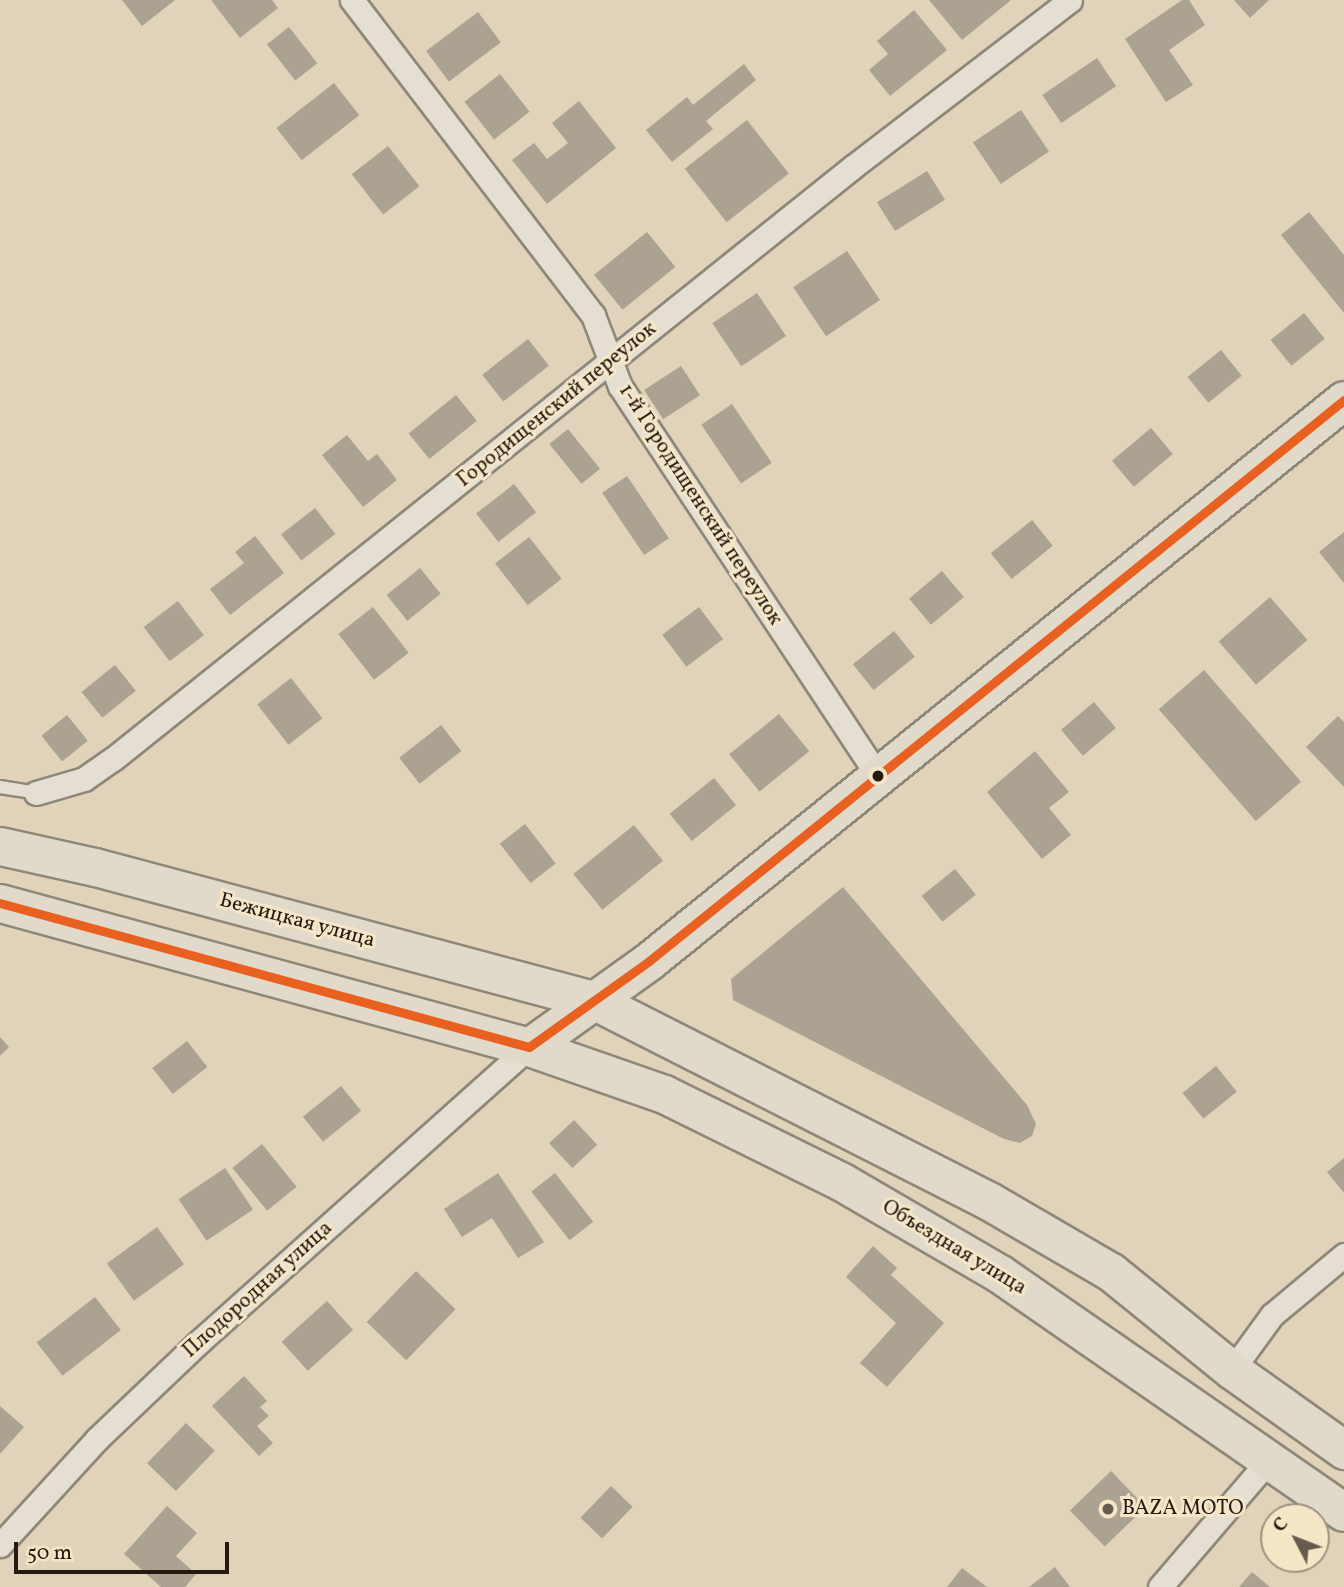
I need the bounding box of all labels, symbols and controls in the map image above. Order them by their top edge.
street label: Городищенский переулок [452,317,662,493]
street label: 1-й Городищенский переулок [612,380,788,630]
unlabelled marker [871,769,885,783]
street label: Бежицкая улица [216,888,378,954]
street label: Объездная улица [877,1195,1031,1301]
street label: Плодородная улица [178,1216,338,1364]
place label: BAZA MOTO [1122,1496,1244,1522]
marker: BAZA MOTO [1100,1501,1116,1517]
north arrow [1260,1503,1330,1573]
text: С [1267,1512,1295,1539]
scale bar [18,1528,233,1572]
text: 50 m [27,1539,72,1568]

